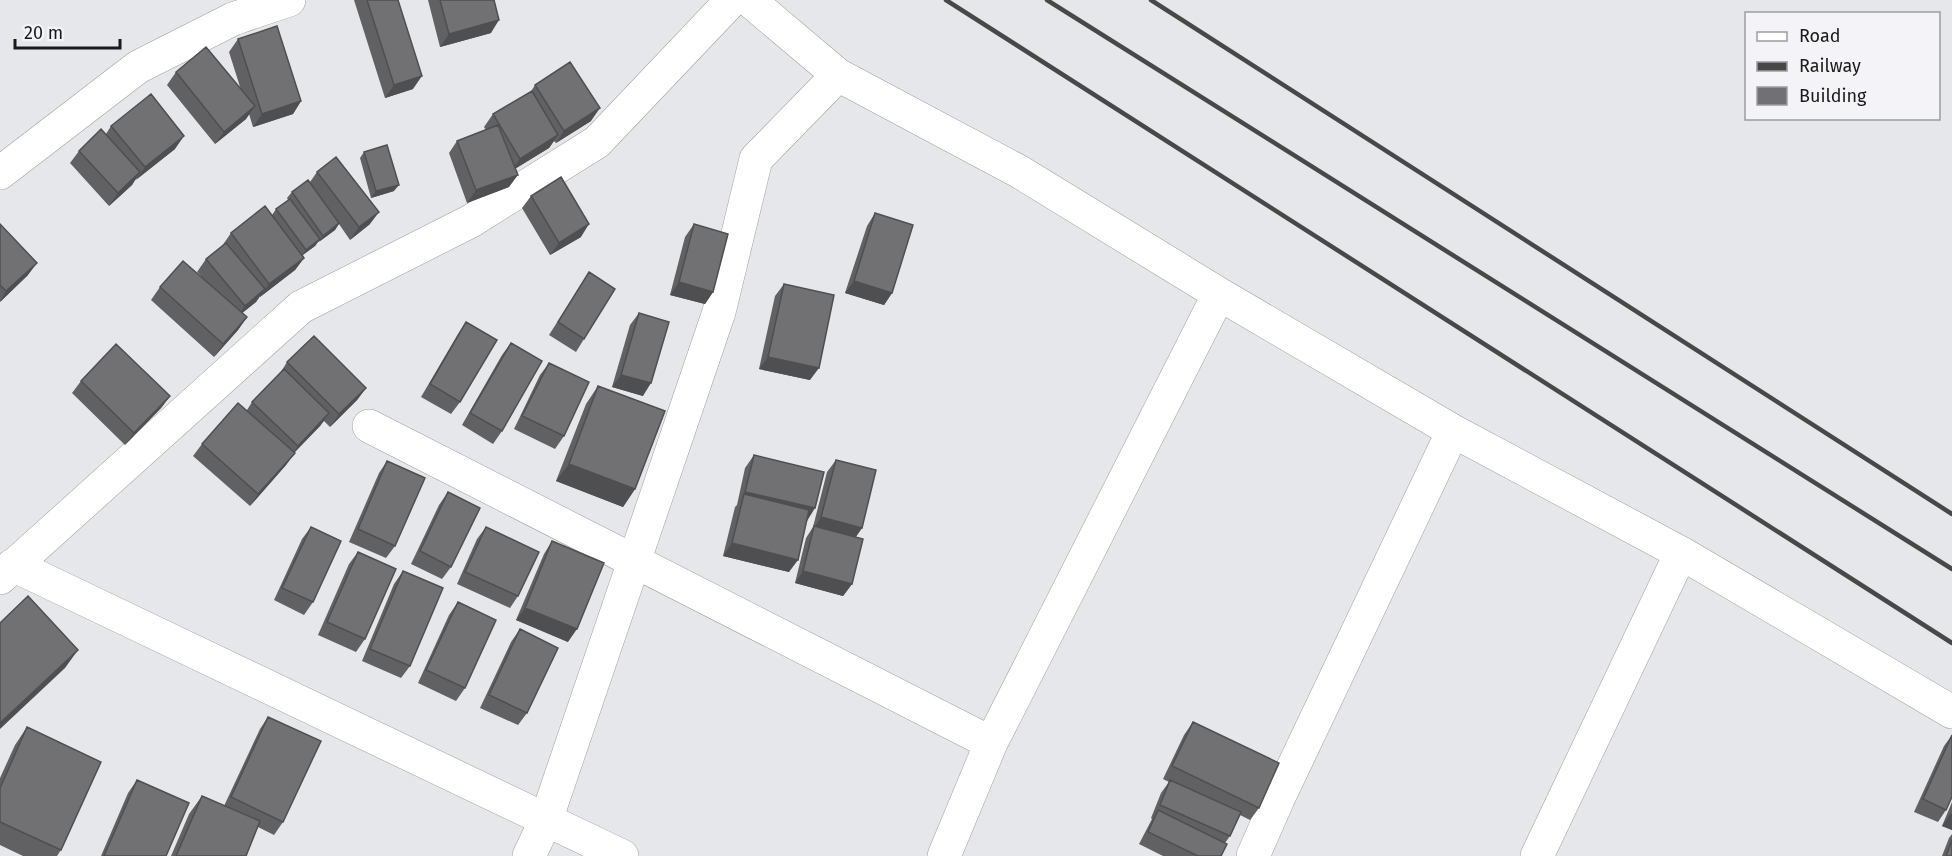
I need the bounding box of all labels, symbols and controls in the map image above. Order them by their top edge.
scale bar [15,12,120,50]
legend [1745,12,1940,120]
text: 20 m [24,22,63,44]
text: Road [1799,25,1841,47]
text: Railway [1799,55,1861,77]
text: Building [1799,85,1867,107]

